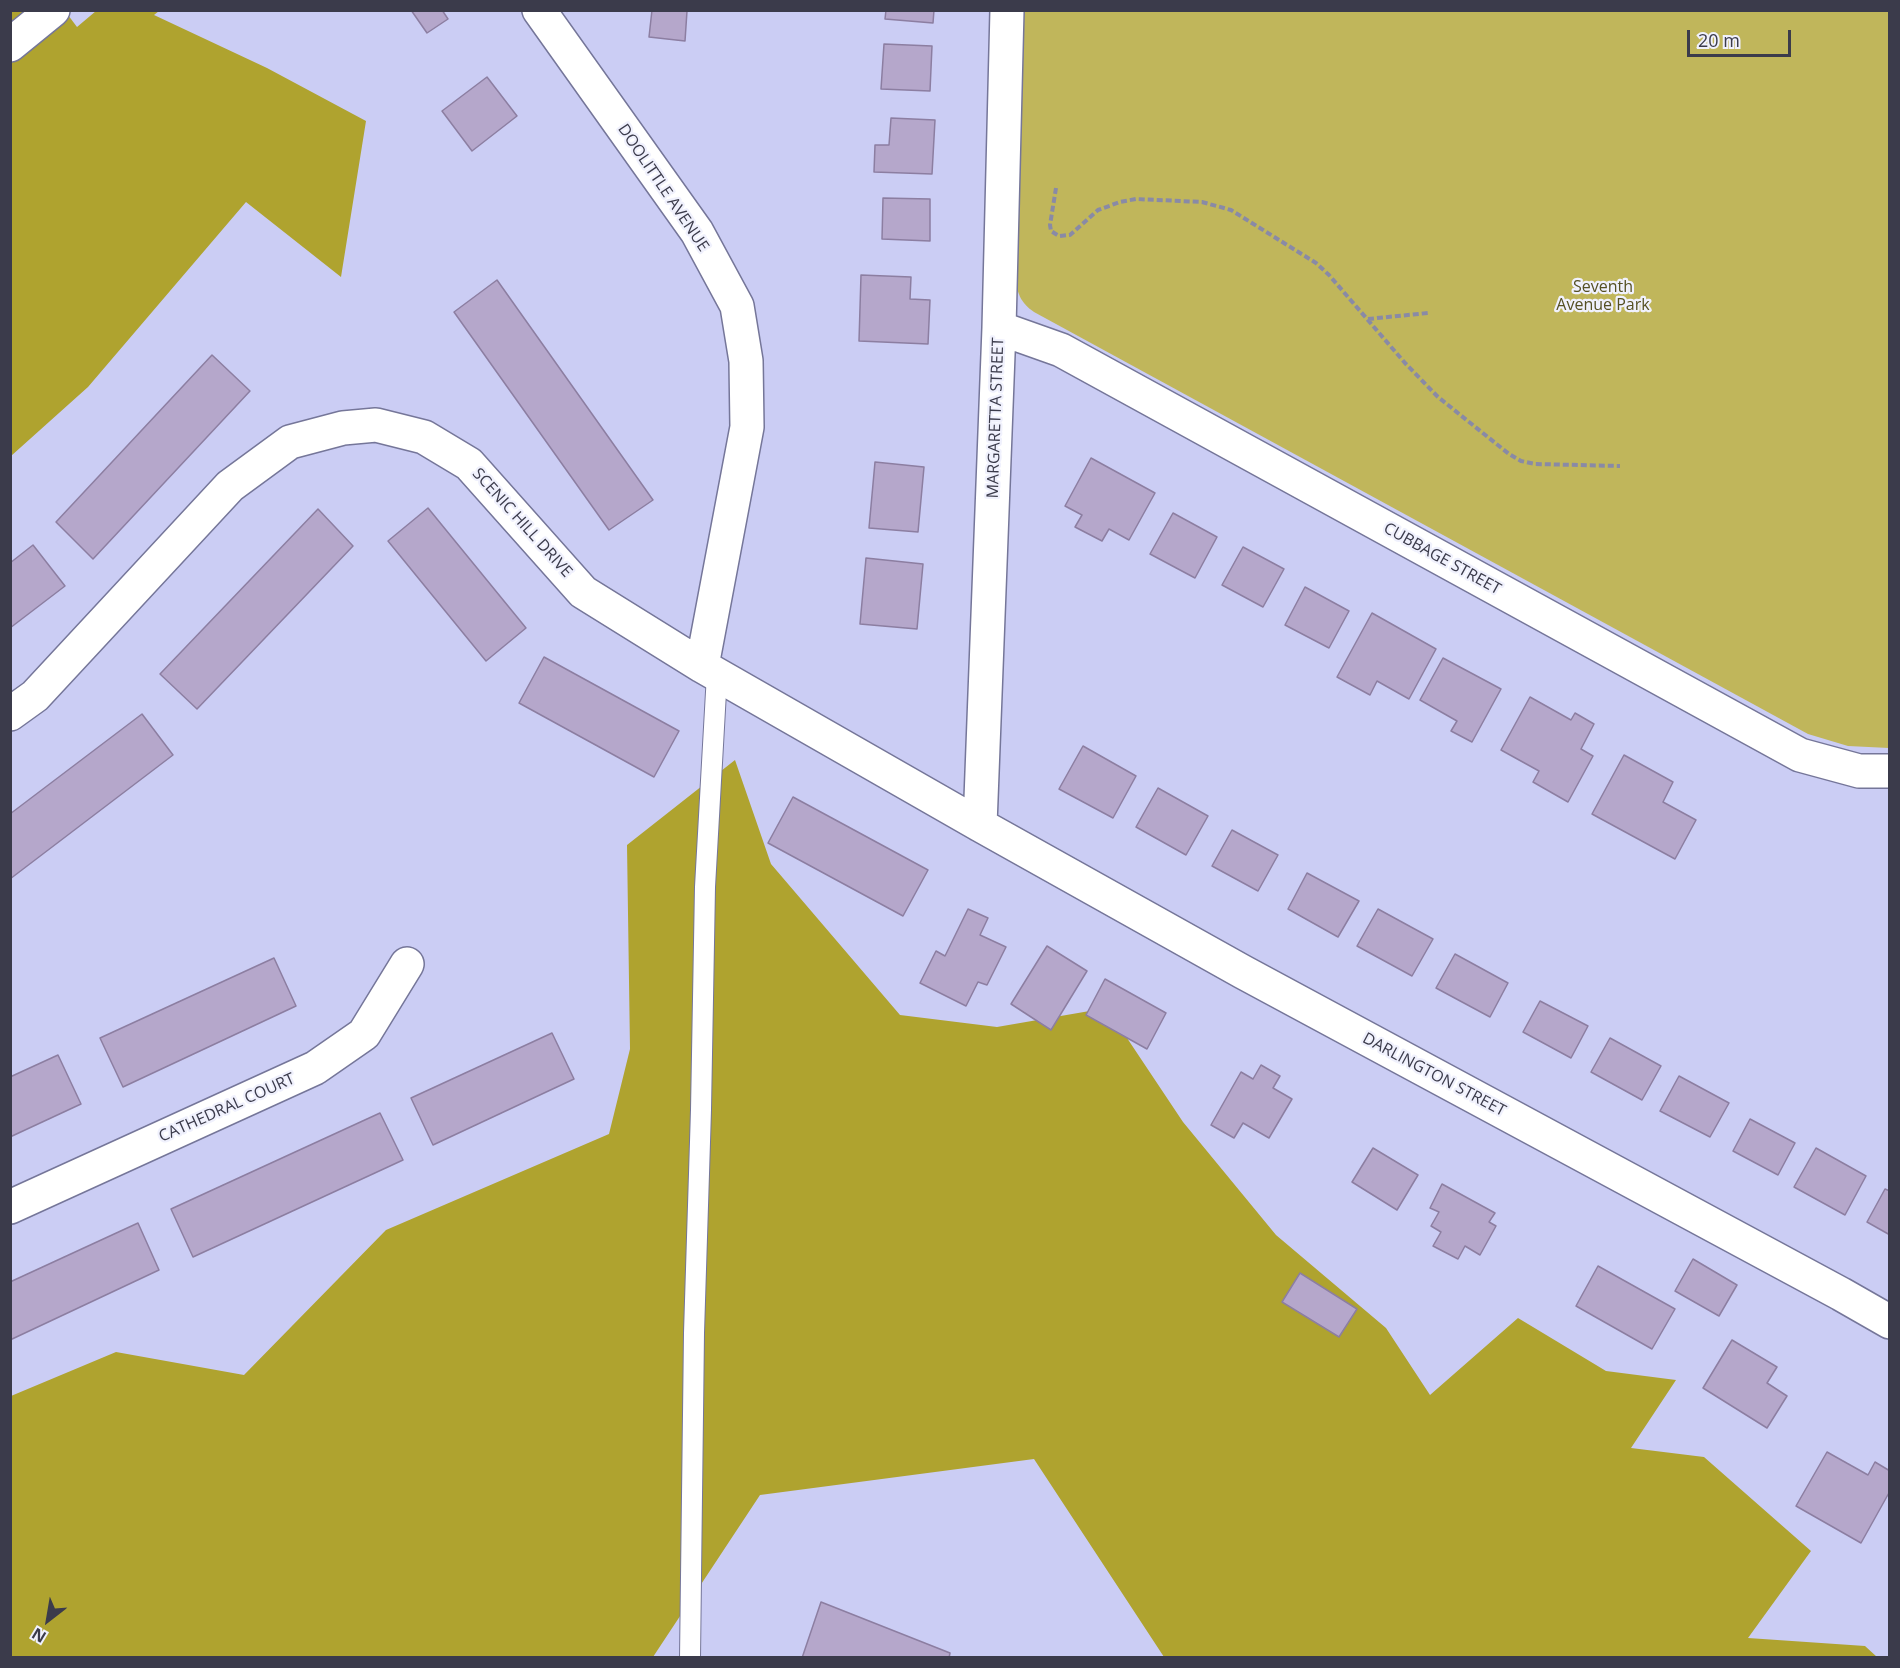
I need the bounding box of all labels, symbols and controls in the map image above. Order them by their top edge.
scale bar [1690,18,1794,56]
text: 20 m [1698,28,1740,52]
street label: DOOLITTLE AVENUE [613,121,713,255]
park label: Seventh Avenue Park [1556,277,1650,315]
street label: MARGARETTA STREET [984,337,1008,499]
street label: SCENIC HILL DRIVE [468,465,576,581]
street label: CUBBAGE STREET [1380,519,1504,599]
street label: DARLINGTON STREET [1359,1029,1509,1121]
street label: CATHEDRAL COURT [156,1069,298,1147]
north arrow [18,1590,78,1650]
text: N [27,1623,50,1648]

